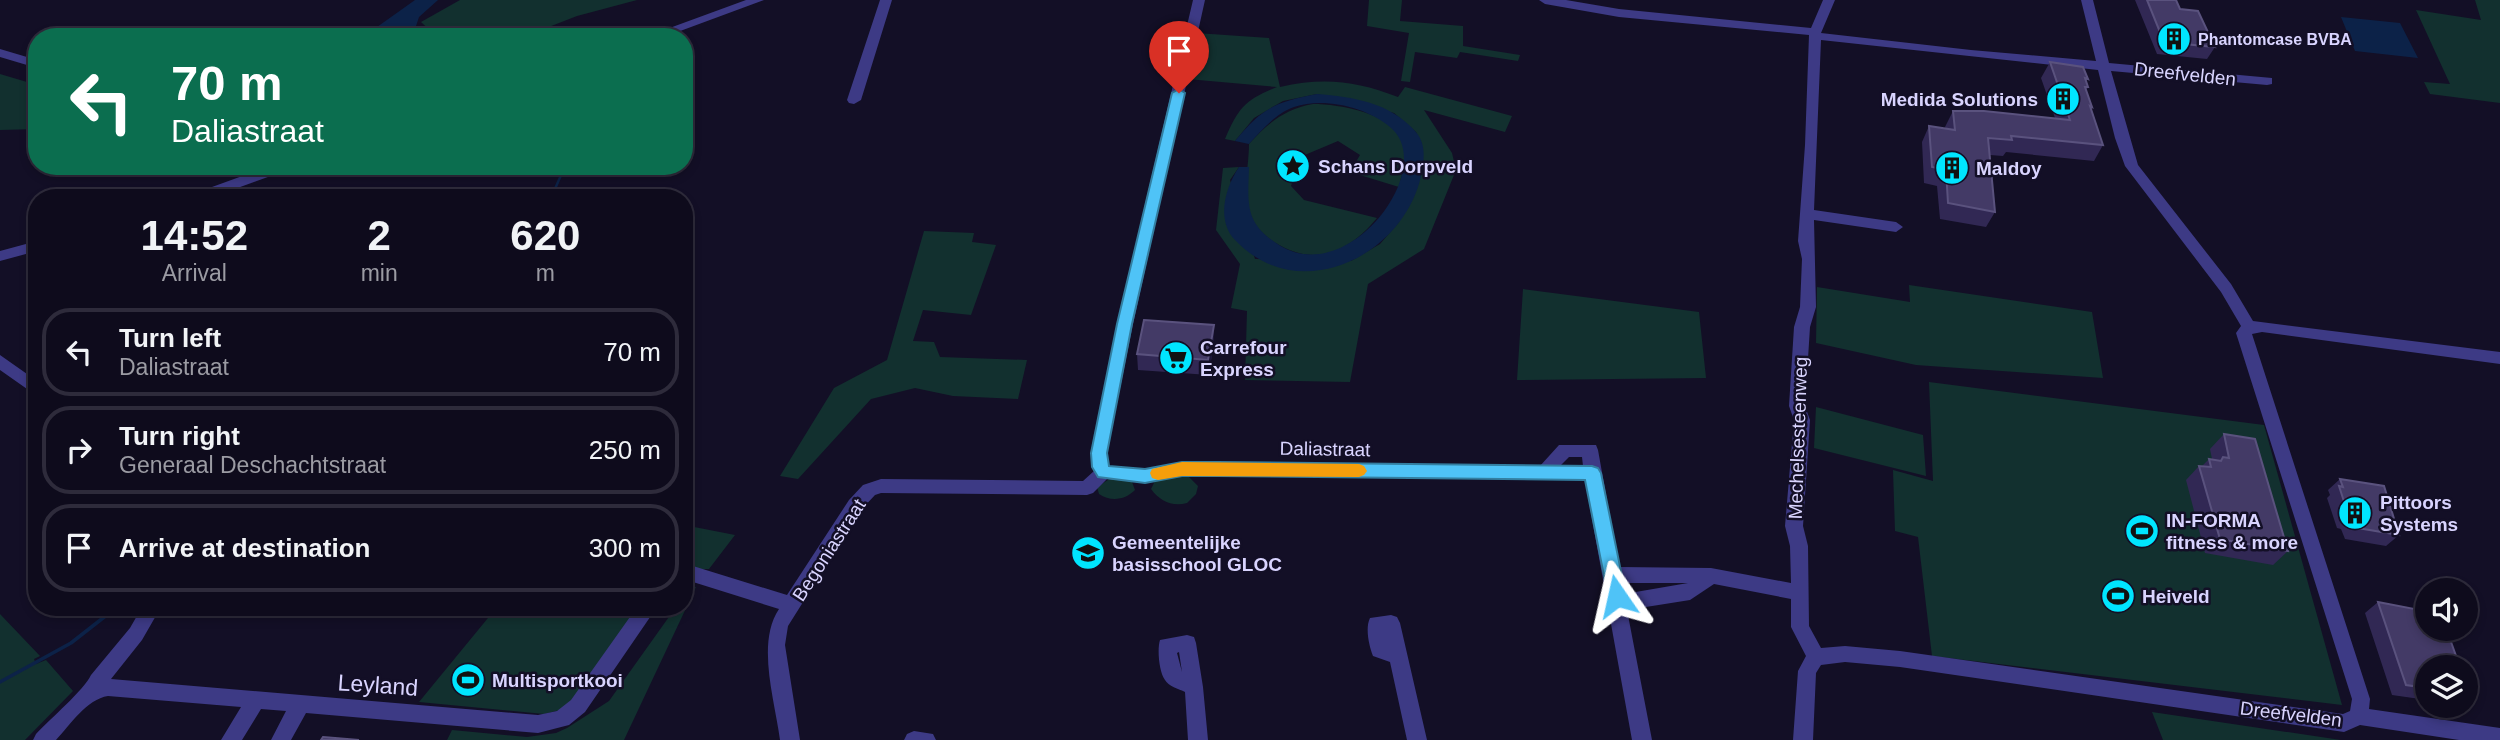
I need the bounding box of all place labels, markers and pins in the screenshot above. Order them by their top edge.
building icon: Phantomcase BVBA [2155,20,2193,58]
pin [1149,21,1209,93]
place label: Phantomcase BVBA [2198,31,2352,48]
building icon: Medida Solutions [2044,80,2082,118]
place label: Medida Solutions [1881,89,2038,110]
place icon: Schans Dorpveld [1274,147,1312,185]
building icon: Maldoy [1933,149,1971,187]
place label: Schans Dorpveld [1318,156,1473,177]
place label: Maldoy [1976,158,2042,179]
place label: Carrefour Express [1200,337,1287,380]
supermarket icon: Carrefour Express [1157,339,1195,377]
place label: Pittoors Systems [2380,492,2458,535]
building icon: Pittoors Systems [2336,494,2374,532]
place label: IN-FORMA fitness & more [2166,510,2298,553]
sports icon: IN-FORMA fitness & more [2123,512,2161,550]
place label: Gemeentelijke basisschool GLOC [1112,532,1282,575]
school or university icon: Gemeentelijke basisschool GLOC [1069,534,1107,572]
sports icon: Heiveld [2099,577,2137,615]
place label: Heiveld [2142,586,2210,607]
sports icon: Multisportkooi [449,661,487,699]
place label: Multisportkooi [492,670,623,691]

